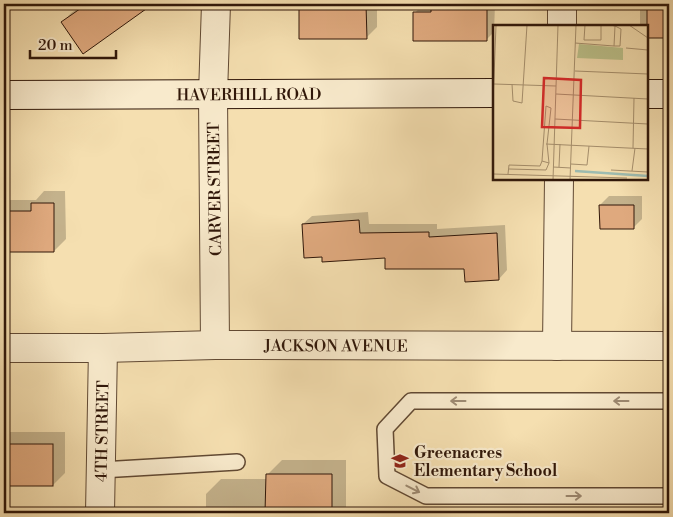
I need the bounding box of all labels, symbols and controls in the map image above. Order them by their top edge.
inset map [493,25,648,180]
scale bar [30,28,116,60]
text: 20 m [38,36,73,55]
street label: HAVERHILL ROAD [176,85,322,105]
street label: CARVER STREET [204,122,226,256]
street label: JACKSON AVENUE [263,336,408,356]
street label: 4TH STREET [92,380,113,482]
one-way arrow [450,396,466,406]
one-way arrow [613,396,629,406]
place label: Greenacres Elementary School [414,443,558,481]
school or university icon: Greenacres Elementary School [390,451,410,471]
one-way arrow [406,484,421,494]
one-way arrow [566,491,582,501]

